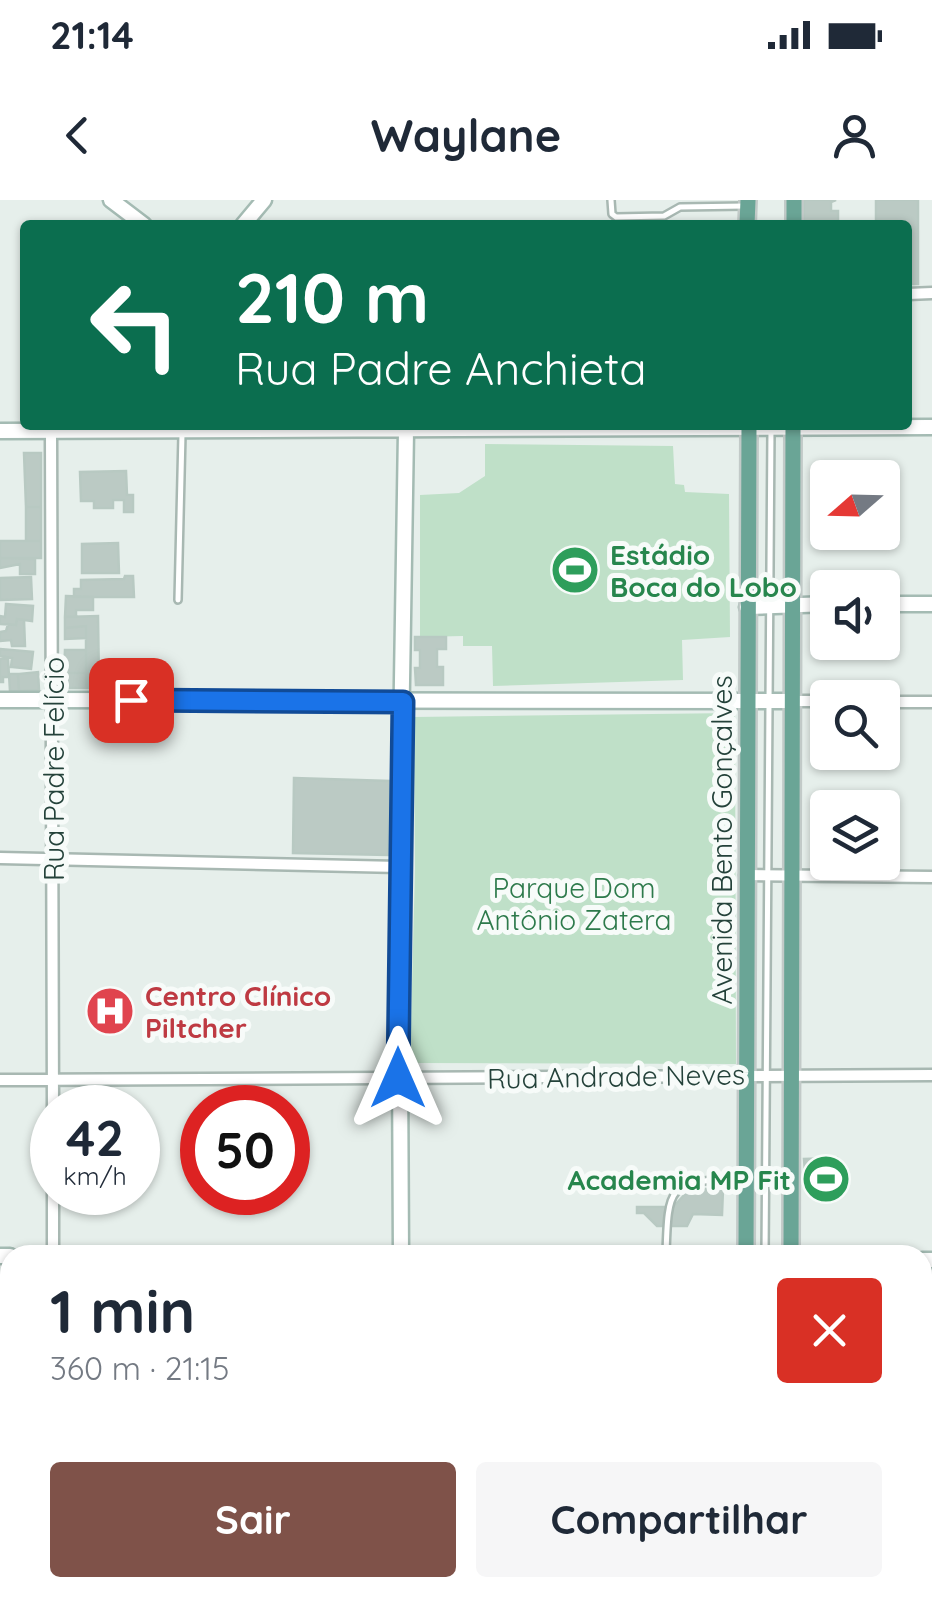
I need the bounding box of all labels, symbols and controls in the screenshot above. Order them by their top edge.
text: 21:14 [50,11,134,59]
text: Waylane [371,107,561,163]
icon: back [50,108,105,163]
icon: person [827,108,882,163]
text: 210 m [235,253,429,341]
icon: left [70,260,200,390]
text: Rua Padre Anchieta [235,340,647,396]
north arrow [810,460,900,550]
map controls [810,460,900,880]
place label: Estádio Boca do Lobo [610,537,797,604]
sports icon: Estádio Boca do Lobo [549,544,601,596]
button: sound [810,570,900,660]
street label: Rua Padre Felício [36,657,71,881]
pin [89,658,174,743]
icon: arrive [104,673,159,728]
street label: Avenida Bento Gonçalves [704,675,739,1005]
button: search [810,680,900,770]
button: layers [810,790,900,880]
park label: Parque Dom Antônio Zatera [476,870,672,937]
place label: Centro Clínico Piltcher [145,978,331,1045]
hospital icon: Centro Clínico Piltcher [84,985,136,1037]
position arrow [346,1026,450,1130]
street label: Rua Andrade Neves [487,1056,745,1096]
speed limit sign: 50 [180,1085,310,1215]
text: 42 [66,1106,124,1169]
sports icon: Academia MP Fit [800,1153,852,1205]
text: km/h [63,1160,127,1191]
place label: Academia MP Fit [568,1162,791,1197]
text: 1 min [50,1273,195,1348]
button: close [777,1278,882,1383]
text: 360 m · 21:15 [50,1348,230,1388]
button: Sair [50,1462,456,1577]
button: Compartilhar [476,1462,882,1577]

